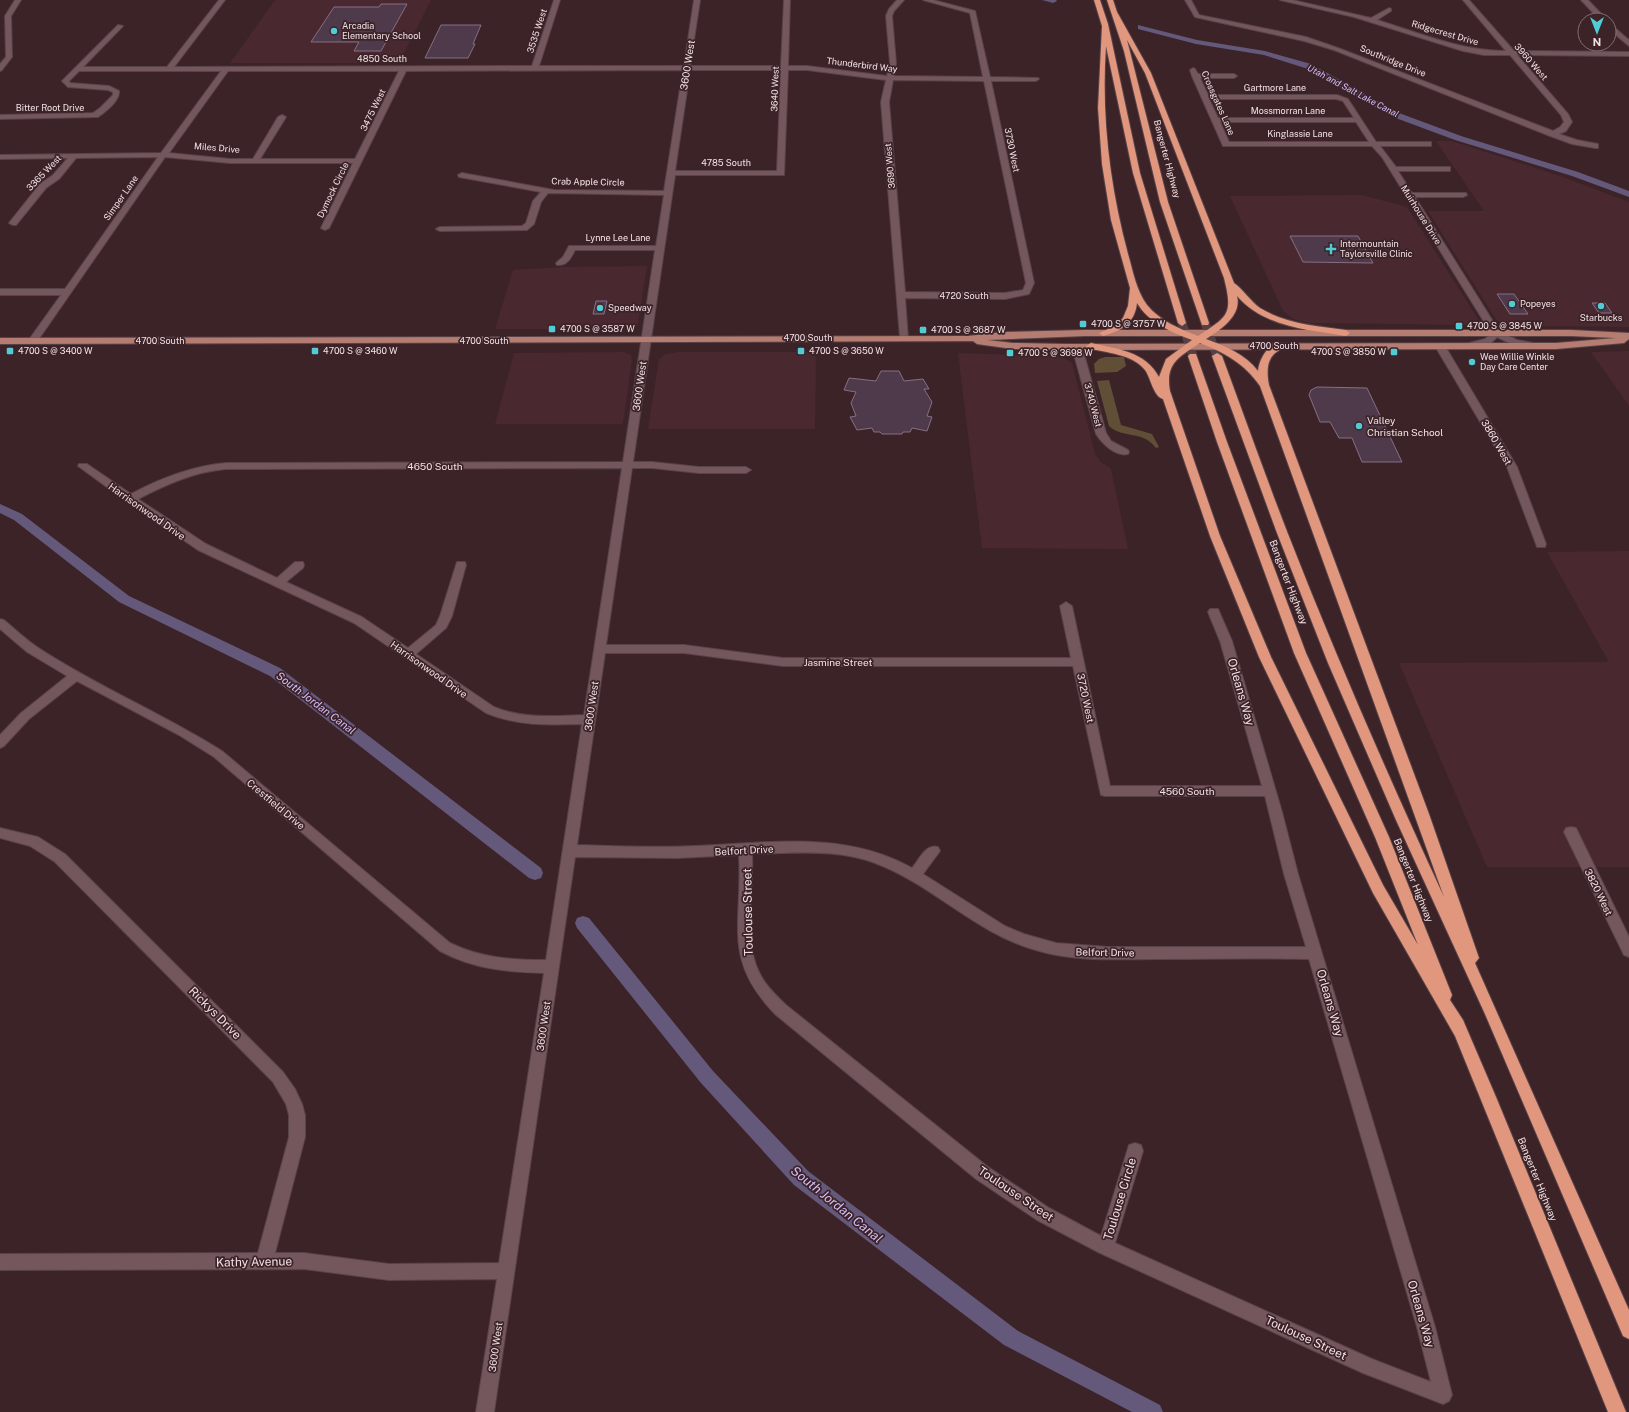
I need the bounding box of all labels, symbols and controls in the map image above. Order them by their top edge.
street label: 3535 West [524,7,549,54]
north arrow [1577,12,1617,52]
street label: Ridgecrest Drive [1410,18,1480,47]
place label: Arcadia Elementary School [342,20,421,41]
marker: Arcadia Elementary School [329,26,339,36]
text: N [1593,36,1601,48]
street label: 3600 West [677,39,697,91]
street label: 3960 West [1512,41,1551,83]
street label: Southridge Drive [1359,42,1428,79]
street label: 4850 South [357,53,407,64]
street label: Thunderbird Way [826,55,898,74]
water label: Utah and Salt Lake Canal [1306,62,1401,119]
street label: 3640 West [768,66,781,112]
street label: Crossgates Lane [1199,69,1238,137]
street label: Gartmore Lane [1244,82,1306,93]
street label: 3475 West [358,86,388,133]
street label: Bitter Root Drive [16,102,84,113]
street label: Mossmorran Lane [1251,105,1325,116]
street label: Bangerter Highway [1152,119,1183,199]
street label: 3730 West [1002,127,1023,174]
street label: Kinglassie Lane [1267,128,1333,139]
street label: Miles Drive [194,140,240,155]
street label: 3690 West [882,142,897,189]
street label: 3365 West [24,152,64,193]
street label: 4785 South [701,157,751,168]
street label: Dymock Circle [314,160,351,219]
street label: Simper Lane [101,173,140,222]
street label: Crab Apple Circle [551,175,625,188]
street label: Muirhouse Drive [1399,183,1444,246]
street label: Lynne Lee Lane [586,232,650,243]
place label: Intermountain Taylorsville Clinic [1340,238,1413,259]
marker: Intermountain Taylorsville Clinic [1325,243,1337,255]
street label: 4720 South [939,290,989,301]
place label: Popeyes [1520,298,1556,309]
marker: Popeyes [1507,299,1517,309]
marker: Starbucks [1596,301,1606,311]
place label: Speedway [608,302,652,313]
marker: Speedway [595,303,605,313]
place label: Starbucks [1580,312,1623,323]
place label: 4700 S @ 3757 W [1091,318,1166,329]
marker: 4700 S @ 3757 W [1078,319,1088,329]
place label: 4700 S @ 3845 W [1467,320,1542,331]
marker: 4700 S @ 3845 W [1454,321,1464,331]
place label: 4700 S @ 3587 W [560,323,635,334]
marker: 4700 S @ 3587 W [547,324,557,334]
place label: 4700 S @ 3687 W [931,324,1006,335]
marker: 4700 S @ 3687 W [918,325,928,335]
street label: 4700 South [783,332,833,343]
street label: 4700 South [135,335,185,346]
street label: 4700 South [459,335,509,346]
street label: 4700 South [1249,340,1299,351]
place label: 4700 S @ 3400 W [18,345,93,356]
place label: 4700 S @ 3460 W [323,345,398,356]
place label: 4700 S @ 3650 W [809,345,884,356]
marker: 4700 S @ 3400 W [5,346,15,356]
marker: 4700 S @ 3460 W [310,346,320,356]
marker: 4700 S @ 3650 W [796,346,806,356]
place label: 4700 S @ 3850 W [1311,346,1386,357]
place label: 4700 S @ 3698 W [1018,347,1093,358]
marker: 4700 S @ 3850 W [1389,347,1399,357]
marker: 4700 S @ 3698 W [1005,348,1015,358]
place label: Wee Willie Winkle Day Care Center [1480,351,1554,372]
marker: Wee Willie Winkle Day Care Center [1467,357,1477,367]
street label: 3600 West [630,360,648,412]
street label: 3740 West [1082,382,1105,429]
place label: Valley Christian School [1367,414,1443,438]
street label: 3860 West [1479,417,1515,467]
marker: Valley Christian School [1354,421,1364,431]
street label: 4650 South [407,460,463,472]
street label: Harrisonwood Drive [106,480,188,542]
street label: Bangerter Highway [1267,538,1311,627]
street label: Harrisonwood Drive [388,638,470,700]
street label: Jasmine Street [804,656,872,668]
street label: Orleans Way [1225,657,1257,728]
water label: South Jordan Canal [274,669,358,737]
street label: 3720 West [1075,672,1097,724]
street label: 3600 West [582,680,600,732]
street label: Crestfield Drive [245,776,308,832]
street label: 4560 South [1159,785,1215,797]
street label: Bangerter Highway [1392,836,1437,924]
street label: Belfort Drive [714,842,774,858]
street label: 3820 West [1583,867,1616,917]
street label: Toulouse Street [740,868,756,956]
street label: Belfort Drive [1076,945,1135,959]
street label: Orleans Way [1314,968,1346,1039]
street label: Rickys Drive [186,984,244,1042]
street label: 3600 West [534,1000,552,1052]
street label: Bangerter Highway [1516,1135,1561,1223]
street label: Toulouse Circle [1101,1156,1139,1242]
water label: South Jordan Canal [788,1163,886,1246]
street label: Toulouse Street [976,1164,1057,1225]
street label: Kathy Avenue [216,1254,292,1270]
street label: Orleans Way [1405,1279,1437,1350]
street label: Toulouse Street [1263,1313,1349,1363]
street label: 3600 West [486,1321,504,1373]

